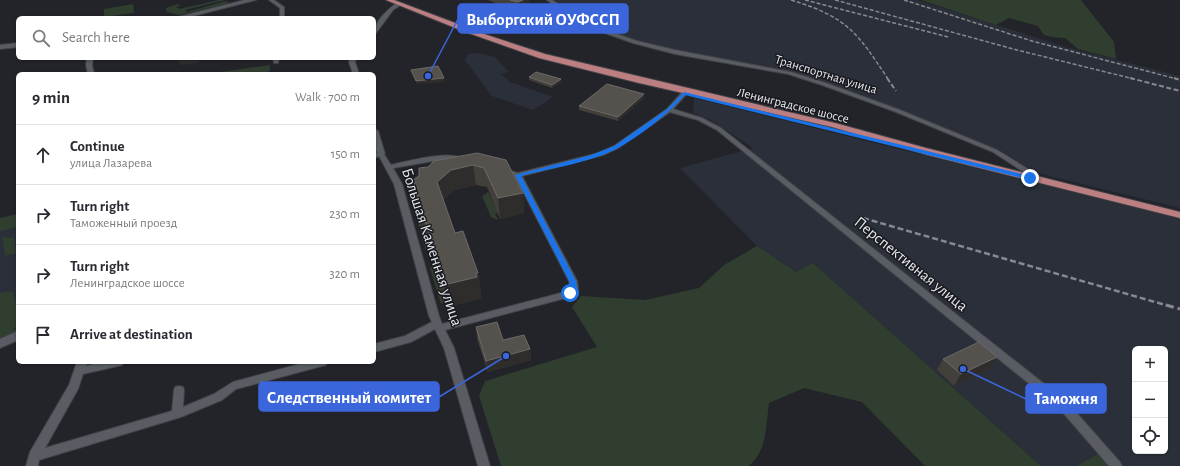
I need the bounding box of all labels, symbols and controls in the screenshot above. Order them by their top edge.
callout: Выборгский ОУФССП [458,4,628,33]
text: Выборгский ОУФССП [466,11,620,28]
search box [16,16,376,60]
icon: search [30,27,52,49]
text: Search here [62,30,130,45]
street label: Транспортная улица [773,53,879,97]
street label: Ленинградское шоссе [736,86,850,126]
text: 9 min [32,89,70,106]
text: Walk · 700 m [295,91,360,104]
text: Continue [70,139,125,154]
icon: ahead [32,144,54,166]
text: 150 m [331,148,360,161]
text: улица Лазарева [70,157,152,170]
street label: Большая Каменная улица [398,166,465,328]
route end [1021,169,1039,187]
text: Turn right [70,199,129,214]
icon: right [32,204,54,226]
text: 230 m [329,208,360,221]
street label: Перспективная улица [851,214,971,315]
text: Таможенный проезд [70,217,177,230]
text: Turn right [70,259,129,274]
icon: right [32,264,54,286]
text: 320 m [329,268,360,281]
text: Ленинградское шоссе [70,277,185,290]
route start [561,284,579,302]
icon: arrive [32,324,54,346]
text: Arrive at destination [70,327,193,342]
map controls [1132,346,1168,454]
button: + [1132,346,1168,382]
callout: Следственный комитет [259,382,439,411]
button: − [1132,382,1168,418]
callout: Таможня [1026,384,1106,413]
text: Следственный комитет [267,389,431,406]
text: Таможня [1034,390,1098,407]
button: locate [1132,418,1168,454]

